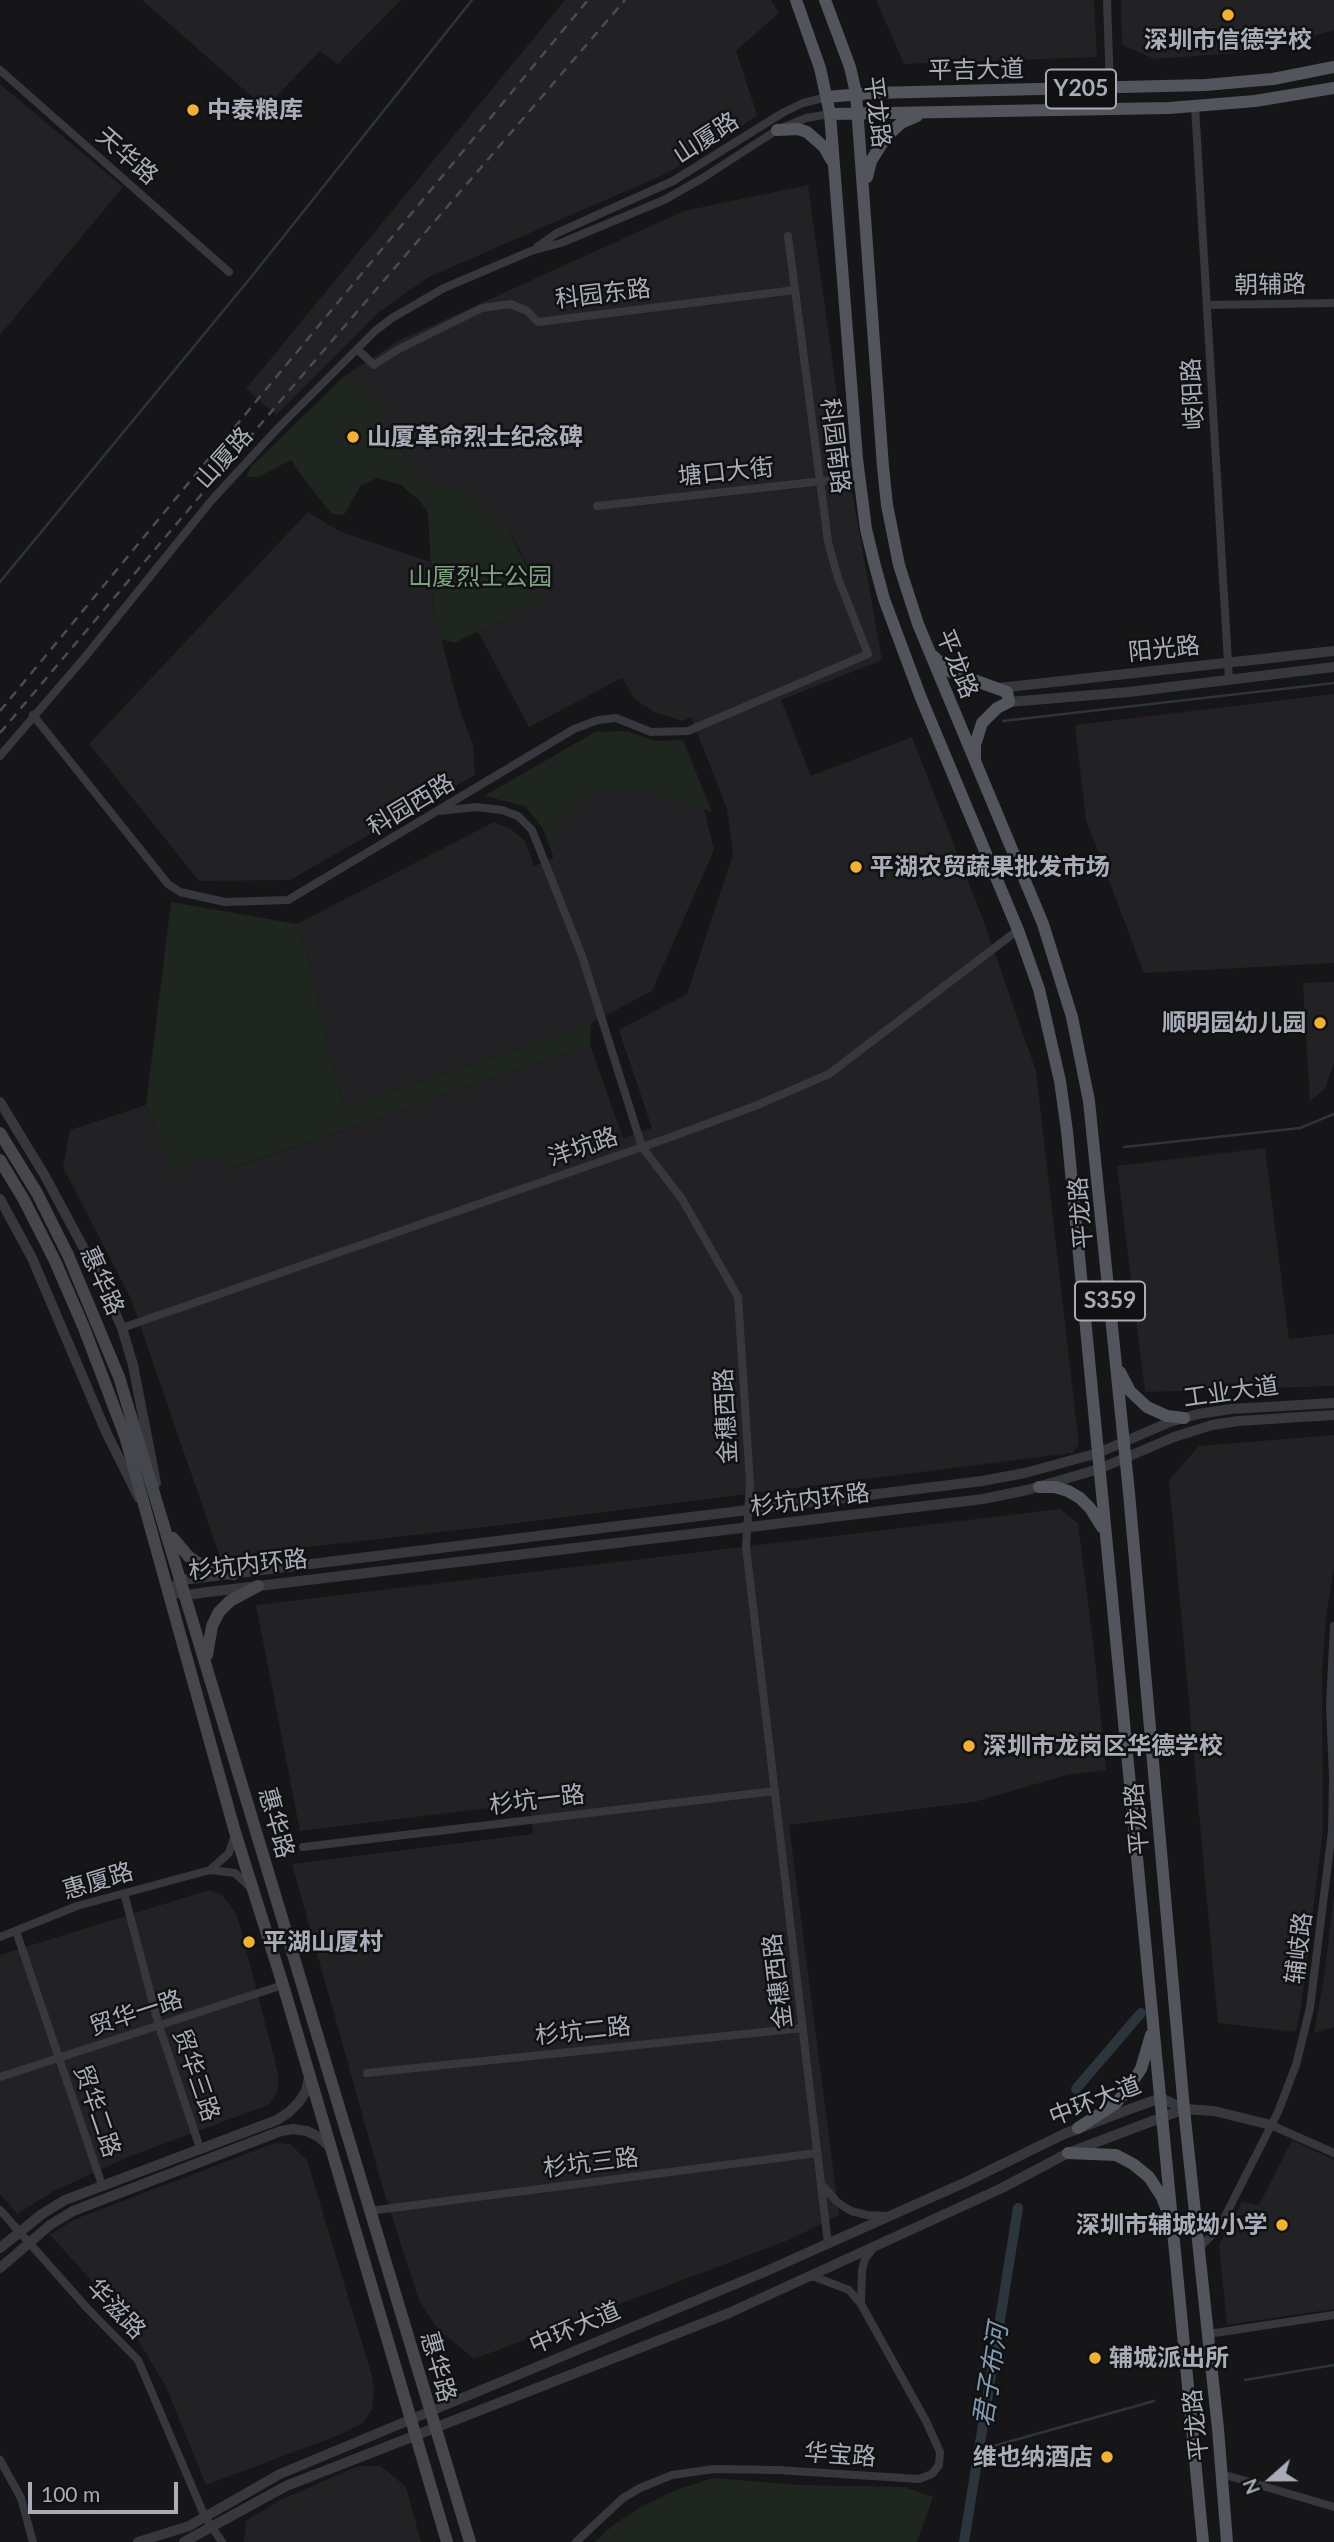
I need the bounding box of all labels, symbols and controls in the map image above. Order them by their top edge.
marker: 深圳市信德学校 [1220,7,1236,23]
place label: 深圳市信德学校 [1144,26,1312,54]
street label: 平吉大道 [928,55,1024,85]
road number: Y205 [1046,69,1116,108]
street label: 平龙路 [858,75,896,149]
place label: 中泰粮库 [207,96,303,124]
marker: 中泰粮库 [185,102,201,118]
street label: 山厦路 [668,106,744,170]
street label: 天华路 [90,122,164,190]
street label: 朝辅路 [1234,270,1306,300]
street label: 科园东路 [554,274,652,314]
street label: 岐阳路 [1177,357,1209,431]
street label: 科园南路 [815,397,855,495]
street label: 山厦路 [189,422,259,494]
place label: 山厦革命烈士纪念碑 [367,423,583,451]
marker: 山厦革命烈士纪念碑 [345,429,361,445]
street label: 塘口大街 [677,453,775,491]
park label: 山厦烈士公园 [408,563,552,591]
street label: 平龙路 [930,625,984,703]
street label: 阳光路 [1127,631,1201,667]
street label: 科园西路 [362,768,460,842]
place label: 平湖农贸蔬果批发市场 [870,853,1110,881]
marker: 平湖农贸蔬果批发市场 [848,859,864,875]
place label: 顺明园幼儿园 [1162,1009,1306,1037]
marker: 顺明园幼儿园 [1312,1015,1328,1031]
street label: 洋坑路 [544,1122,622,1172]
street label: 平龙路 [1064,1176,1098,1250]
street label: 惠华路 [74,1242,130,1320]
road number: S359 [1075,1282,1145,1320]
street label: 金穗西路 [709,1367,743,1465]
street label: 工业大道 [1181,1371,1281,1413]
street label: 杉坑内环路 [749,1478,871,1522]
street label: 杉坑内环路 [187,1544,309,1586]
place label: 深圳市龙岗区华德学校 [983,1732,1223,1760]
marker: 深圳市龙岗区华德学校 [961,1738,977,1754]
street label: 杉坑一路 [488,1780,586,1820]
street label: 平龙路 [1120,1782,1154,1856]
street label: 惠华路 [252,1784,300,1862]
street label: 惠厦路 [59,1857,137,1905]
street label: 辅岐路 [1280,1911,1318,1985]
place label: 平湖山厦村 [263,1928,383,1956]
street label: 金穗西路 [758,1932,798,2030]
marker: 平湖山厦村 [241,1934,257,1950]
street label: 贸华一路 [86,1984,186,2042]
street label: 杉坑二路 [534,2012,632,2050]
street label: 贸华三路 [167,2025,225,2125]
street label: 贸华二路 [68,2061,126,2161]
street label: 中环大道 [1045,2070,1145,2132]
street label: 杉坑三路 [542,2143,640,2183]
place label: 深圳市辅城坳小学 [1076,2211,1268,2239]
marker: 深圳市辅城坳小学 [1274,2217,1290,2233]
street label: 华滋路 [81,2273,151,2345]
street label: 中环大道 [525,2296,625,2360]
water label: 君子布河 [967,2321,1015,2429]
street label: 惠华路 [414,2328,462,2406]
place label: 辅城派出所 [1109,2344,1229,2372]
marker: 辅城派出所 [1087,2350,1103,2366]
street label: 平龙路 [1178,2388,1214,2462]
street label: 华宝路 [803,2438,877,2472]
place label: 维也纳酒店 [973,2443,1093,2471]
north arrow [1236,2444,1306,2514]
marker: 维也纳酒店 [1099,2449,1115,2465]
scale bar [32,2468,182,2512]
text: N [1238,2476,1264,2498]
text: 100 m [41,2481,100,2506]

